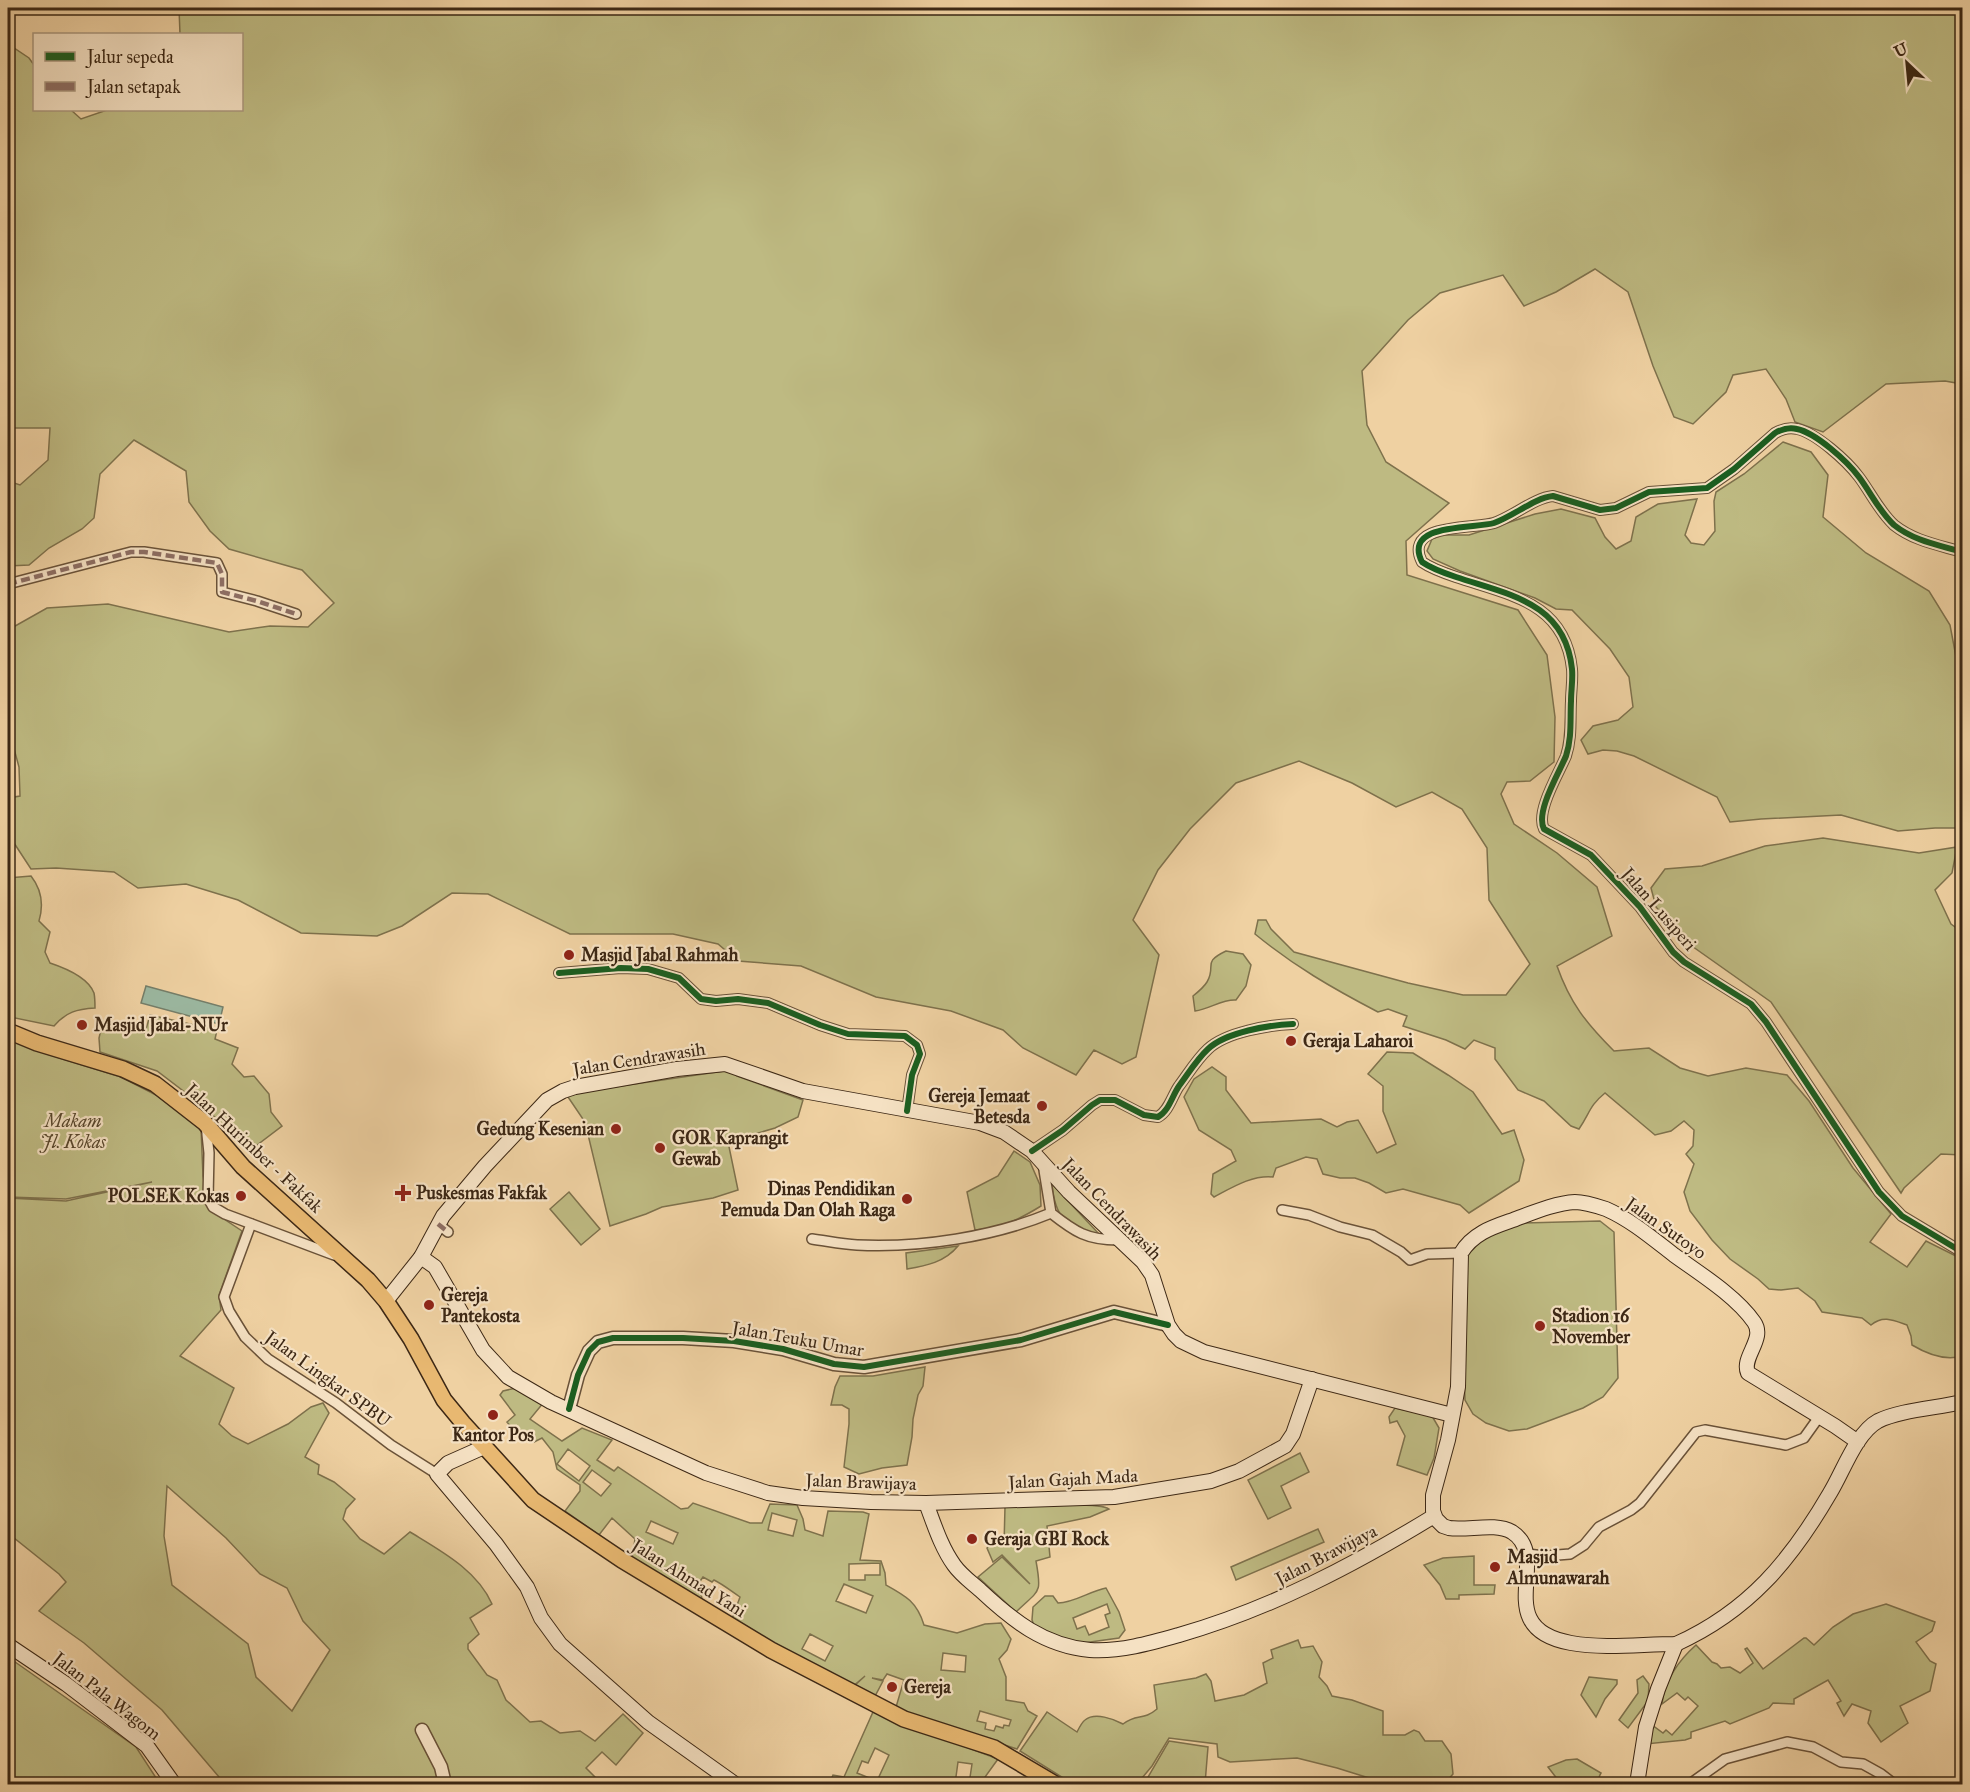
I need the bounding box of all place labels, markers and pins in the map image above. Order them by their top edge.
place label: Masjid Jabal Rahmah [581,944,739,967]
marker: Masjid Jabal Rahmah [562,948,576,962]
place label: Masjid Jabal-NUr [94,1014,229,1037]
marker: Masjid Jabal-NUr [75,1018,89,1032]
place label: Geraja Laharoi [1303,1030,1414,1053]
marker: Geraja Laharoi [1284,1034,1298,1048]
place label: Gereja Jemaat Betesda [928,1085,1031,1128]
marker: Gereja Jemaat Betesda [1035,1099,1049,1113]
place label: Gedung Kesenian [477,1118,604,1141]
marker: Gedung Kesenian [609,1122,623,1136]
place label: GOR Kaprangit Gewab [672,1127,789,1170]
marker: GOR Kaprangit Gewab [653,1141,667,1155]
place label: Dinas Pendidikan Pemuda Dan Olah Raga [721,1178,895,1222]
place label: Puskesmas Fakfak [416,1182,548,1204]
marker: Puskesmas Fakfak [394,1184,412,1202]
place label: POLSEK Kokas [108,1185,229,1207]
marker: POLSEK Kokas [234,1189,248,1203]
marker: Dinas Pendidikan Pemuda Dan Olah Raga [900,1192,914,1206]
place label: Gereja Pantekosta [441,1284,520,1327]
marker: Gereja Pantekosta [422,1298,436,1312]
place label: Stadion 16 November [1552,1305,1631,1348]
marker: Stadion 16 November [1533,1319,1547,1333]
marker: Kantor Pos [486,1408,500,1422]
place label: Kantor Pos [452,1424,534,1446]
place label: Geraja GBI Rock [984,1528,1110,1551]
marker: Geraja GBI Rock [965,1532,979,1546]
place label: Masjid Almunawarah [1506,1546,1611,1589]
marker: Masjid Almunawarah [1488,1560,1502,1574]
place label: Gereja [904,1676,951,1699]
marker: Gereja [885,1680,899,1694]

